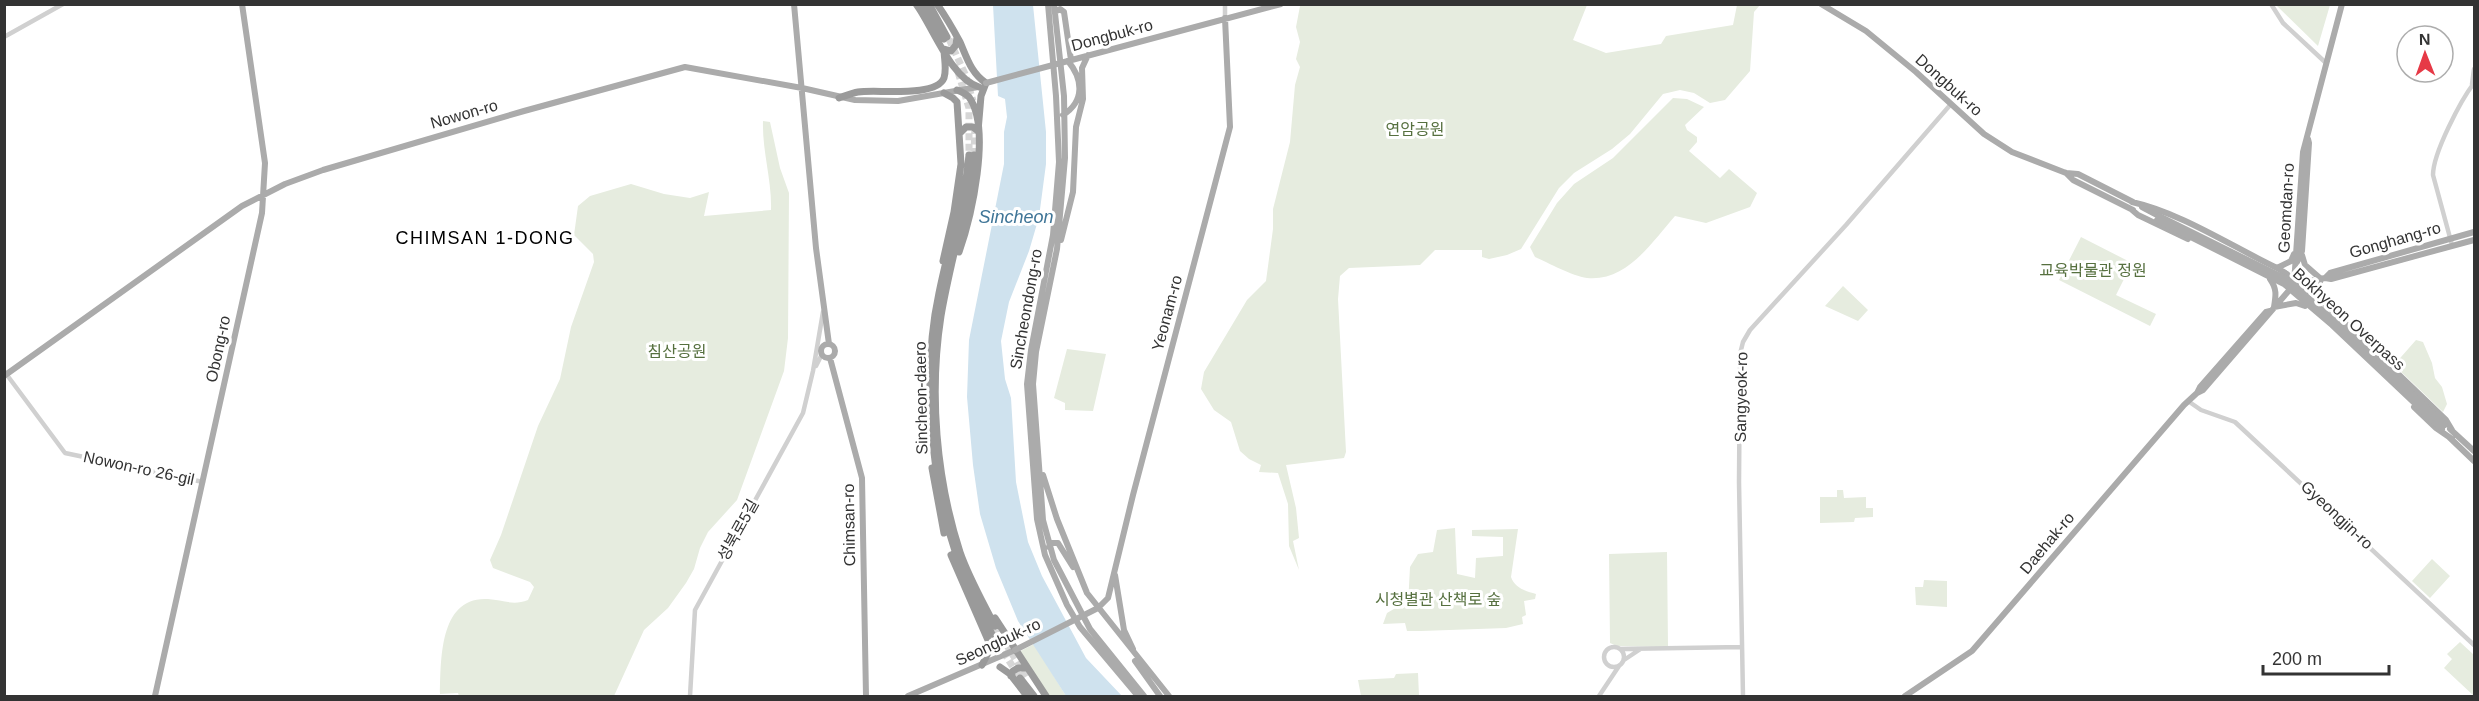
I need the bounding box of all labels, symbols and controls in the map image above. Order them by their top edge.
street label: Dongbuk-ro [1069,16,1155,54]
north arrow [2395,24,2455,84]
text: N [2419,31,2431,48]
street label: Dongbuk-ro [1912,51,1986,119]
street label: Nowon-ro [428,96,500,132]
park label: 연암공원 [1386,121,1444,138]
street label: Geomdan-ro [2275,163,2297,253]
water label: Sincheon [978,207,1054,227]
street label: Gonghang-ro [2347,219,2443,261]
district label: CHIMSAN 1-DONG [395,228,575,248]
street label: Sincheondong-ro [1007,247,1045,370]
park label: 교육박물관 정원 [2039,262,2147,279]
street label: Bokhyeon Overpass [2290,264,2408,374]
street label: Yeonam-ro [1149,273,1185,353]
street label: Obong-ro [203,314,233,384]
street label: Sincheon-daero [912,341,930,455]
park label: 침산공원 [648,343,706,360]
street label: Sangyeok-ro [1732,351,1750,443]
street label: Nowon-ro 26-gil [82,448,196,488]
street label: Gyeongjin-ro [2298,478,2376,553]
street label: Chimsan-ro [840,483,858,566]
street label: 성북로5길 [714,496,762,564]
street label: Daehak-ro [2016,509,2078,577]
park label: 시청별관 산책로 숲 [1375,591,1501,608]
street label: Seongbuk-ro [953,615,1043,669]
scale bar [2263,638,2389,676]
text: 200 m [2272,649,2322,669]

